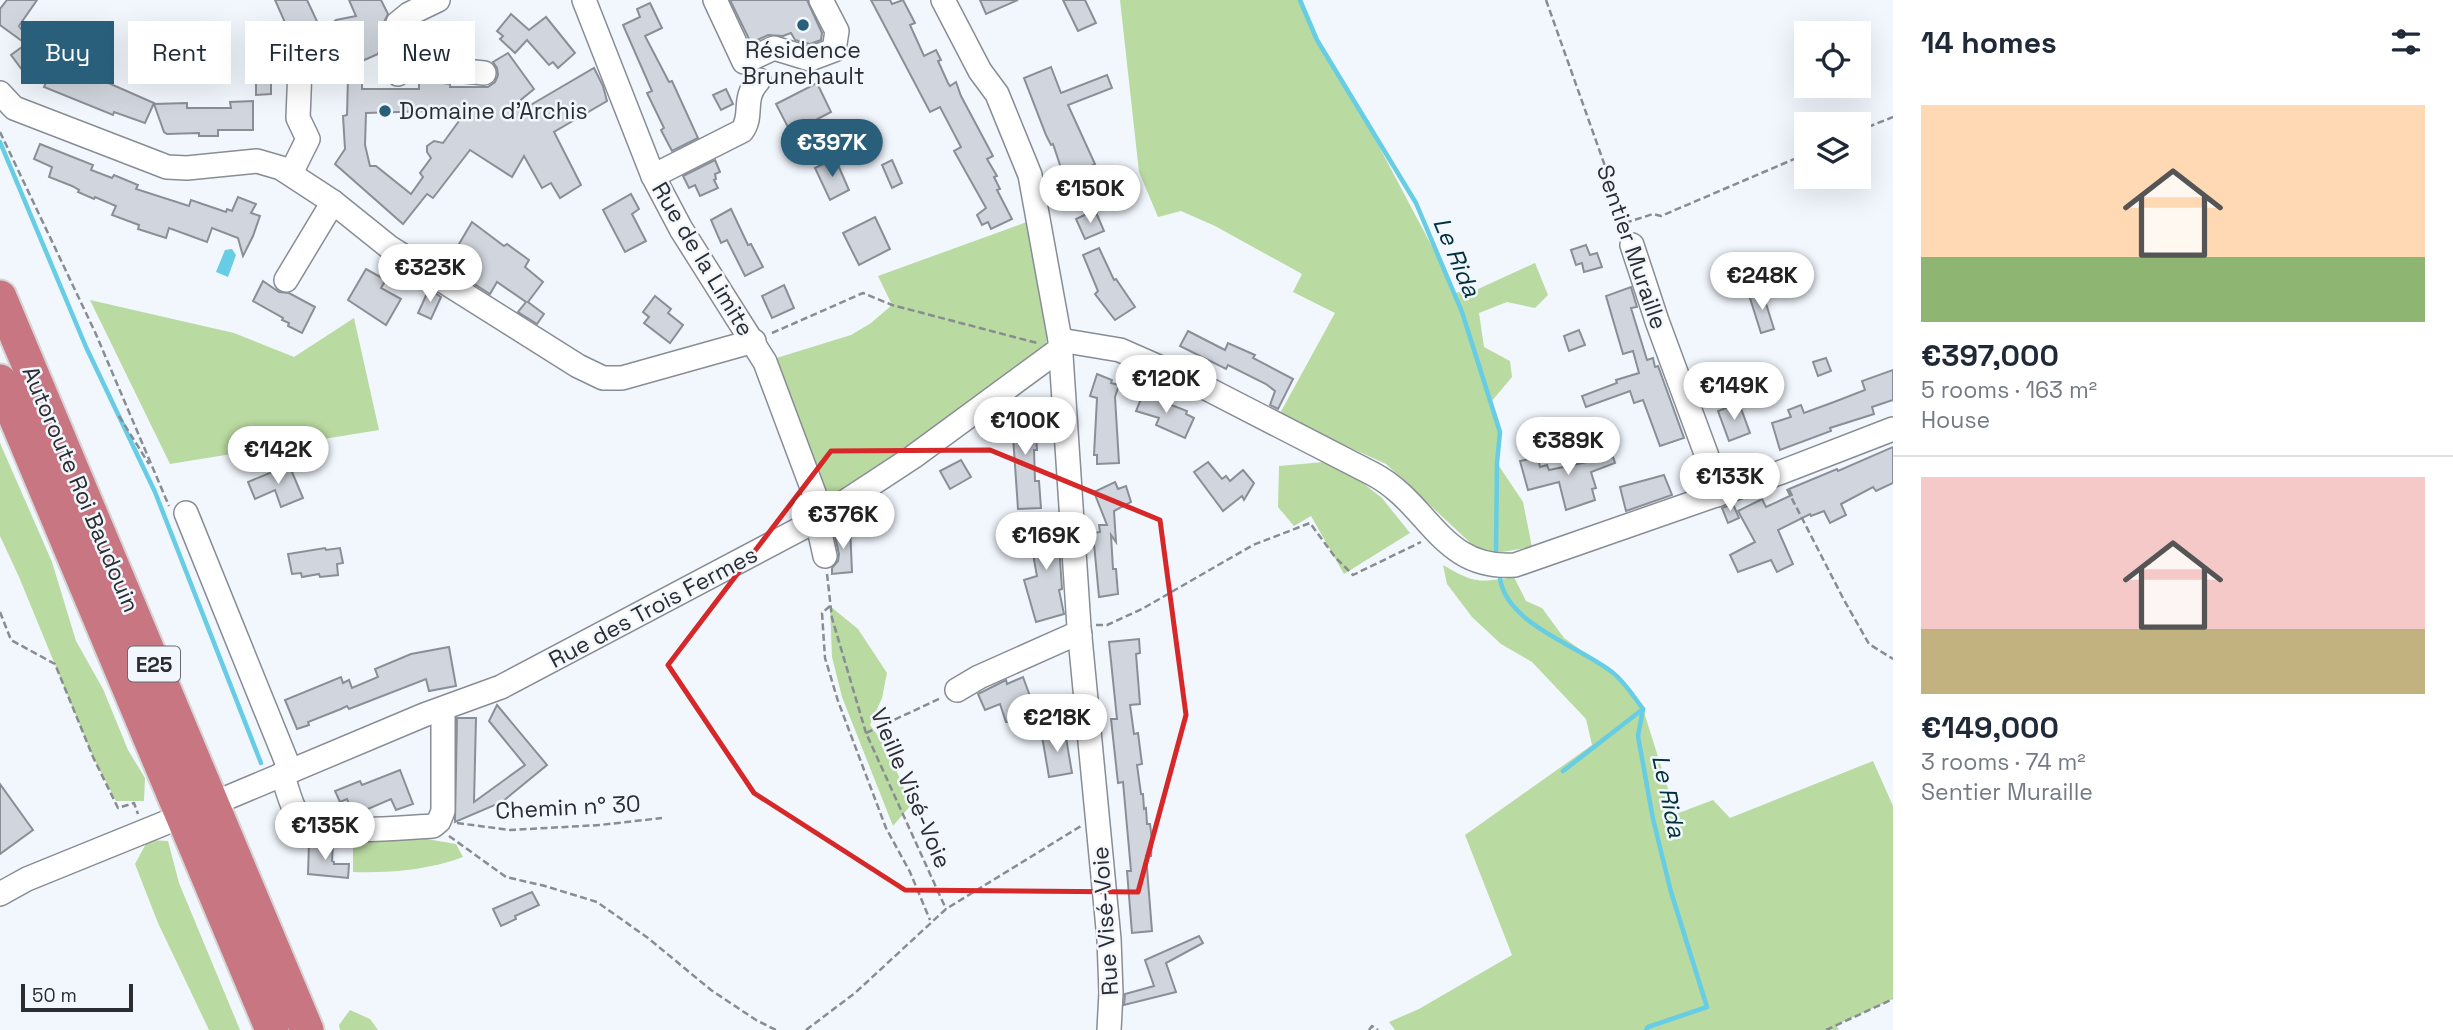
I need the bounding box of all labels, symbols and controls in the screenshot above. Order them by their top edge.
marker: Résidence Brunehault [795,17,811,33]
chip: Buy [21,21,114,84]
chip: Rent [128,21,231,84]
chip: Filters [245,21,364,84]
chip: New [378,21,475,84]
map controls [1794,21,1871,189]
button: locate [1794,21,1871,98]
text: 14 homes [1921,23,2057,62]
icon: filters [2387,23,2425,61]
place label: Résidence Brunehault [742,35,865,91]
place label: Domaine d'Archis [399,96,588,126]
marker: Domaine d'Archis [377,103,393,119]
button: layers [1794,112,1871,189]
pin: €397K [783,120,881,179]
text: €397K [797,127,867,157]
icon: home [2110,150,2236,276]
street label: Sentier Muraille [1590,161,1674,333]
pin: €150K [1041,166,1139,225]
text: €150K [1055,173,1125,203]
street label: Rue de la Limite [645,176,761,342]
water label: Le Rida [1426,212,1488,302]
pin: €323K [381,244,479,304]
text: €323K [394,252,466,282]
pin: €248K [1713,252,1811,312]
text: €248K [1726,260,1798,290]
text: €397,000 [1921,336,2059,375]
pin: €120K [1117,356,1215,415]
street label: Autoroute Roi Baudouin [16,361,146,617]
pin: €149K [1685,362,1783,422]
text: €120K [1132,363,1200,393]
text: €149K [1699,370,1769,400]
text: 5 rooms · 163 m² [1921,375,2097,405]
pin: €100K [976,398,1074,457]
text: €100K [990,405,1060,435]
text: House [1921,405,1990,435]
pin: €389K [1519,418,1617,477]
text: €389K [1532,425,1604,455]
pin: €142K [229,426,327,486]
text: €142K [244,434,312,464]
pin: €133K [1681,454,1779,513]
text: €133K [1696,461,1764,491]
pin: €376K [794,491,892,551]
text: €376K [808,499,878,529]
pin: €169K [997,512,1095,572]
text: €169K [1012,520,1080,550]
icon: home [2110,522,2236,648]
street label: Rue des Trois Fermes [544,539,762,675]
road number: E25 [128,646,180,682]
pin: €218K [1008,694,1106,754]
text: €218K [1023,702,1091,732]
street label: Vieille Visé-Voie [864,703,958,873]
text: €149,000 [1921,708,2059,747]
text: 3 rooms · 74 m² [1921,747,2086,777]
water label: Le Rida [1645,752,1693,840]
text: Sentier Muraille [1921,777,2093,807]
street label: Chemin n° 30 [495,788,641,826]
pin: €135K [276,802,374,862]
text: €135K [291,810,359,840]
street label: Rue Visé-Voie [1085,845,1125,997]
scale bar [21,981,133,1013]
text: 50 m [32,983,77,1008]

